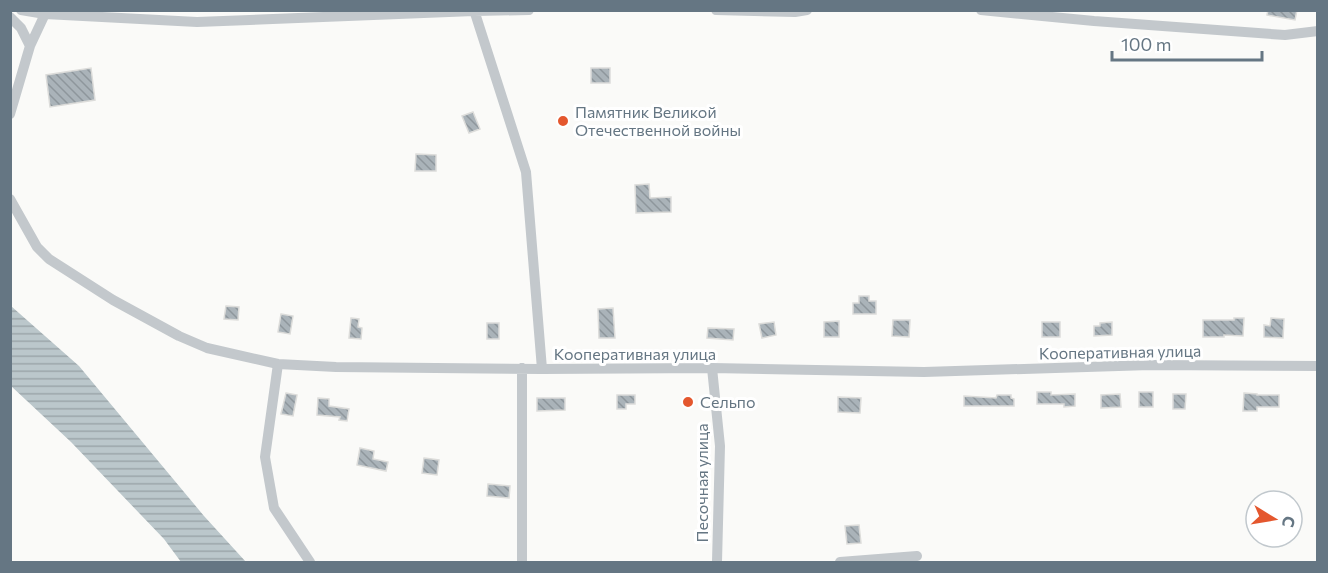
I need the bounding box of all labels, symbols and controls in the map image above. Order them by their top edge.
scale bar [1112,24,1262,62]
text: 100 m [1121,33,1171,55]
place label: Памятник Великой Отечественной войны [575,102,741,139]
marker: Памятник Великой Отечественной войны [556,114,570,128]
street label: Кооперативная улица [1039,341,1201,362]
street label: Кооперативная улица [554,344,716,363]
place label: Сельпо [700,392,756,411]
marker: Сельпо [681,395,695,409]
street label: Песочная улица [692,424,711,543]
north arrow [1244,489,1304,549]
text: С [1279,515,1300,529]

